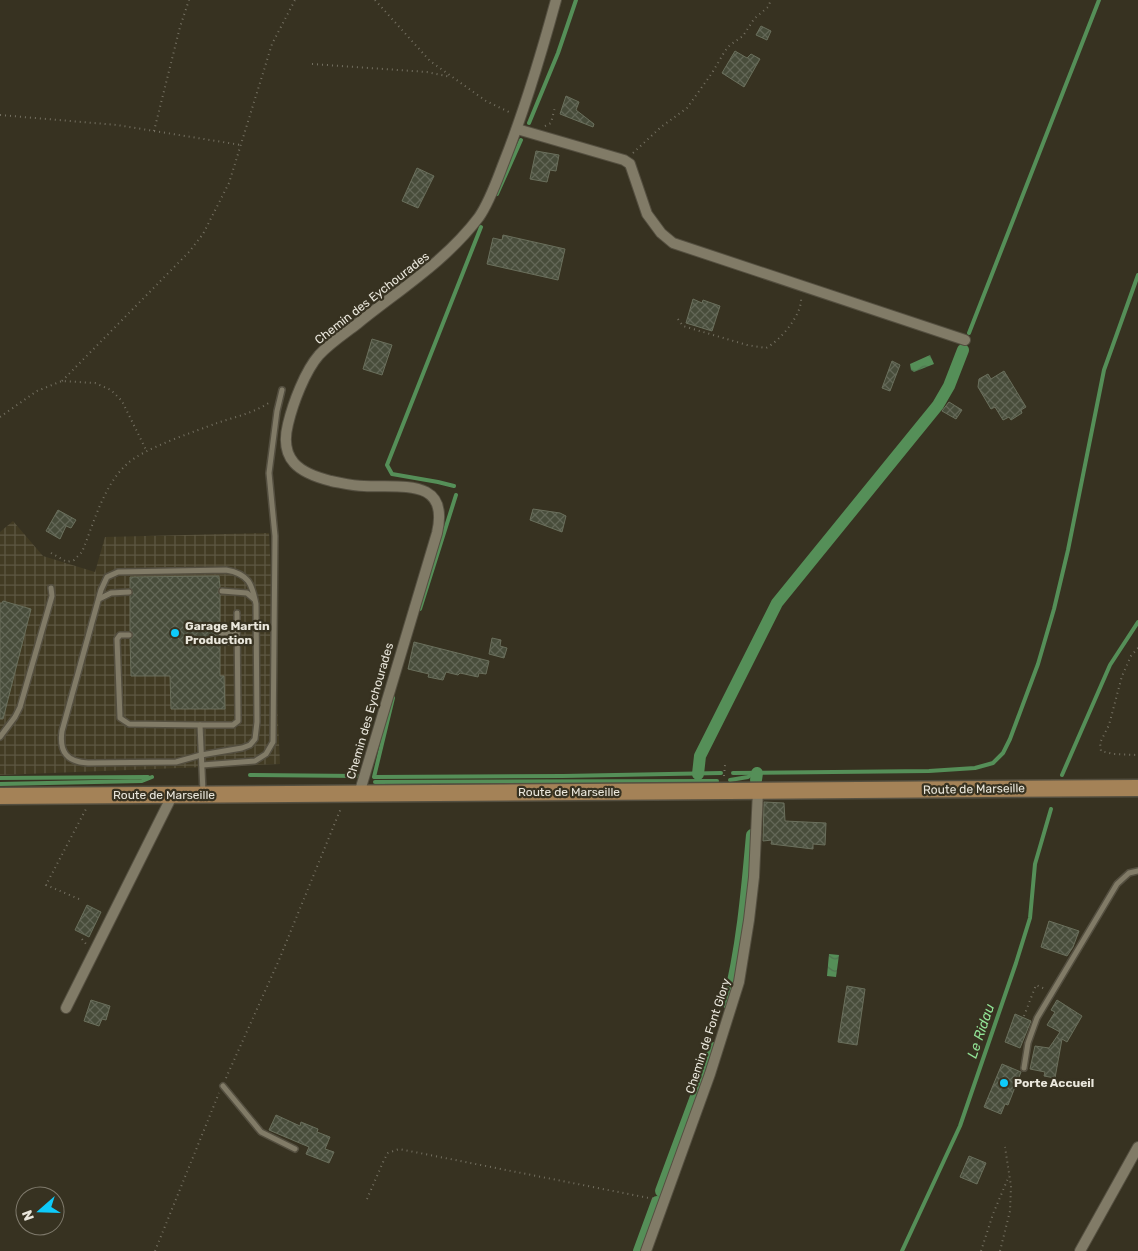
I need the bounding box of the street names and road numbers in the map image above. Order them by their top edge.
street label: Chemin des Eychourades [312,249,432,347]
street label: Chemin des Eychourades [344,641,396,781]
street label: Route de Marseille [923,781,1025,797]
street label: Route de Marseille [518,785,620,799]
street label: Route de Marseille [113,788,215,802]
street label: Chemin de Font Glory [683,976,733,1095]

